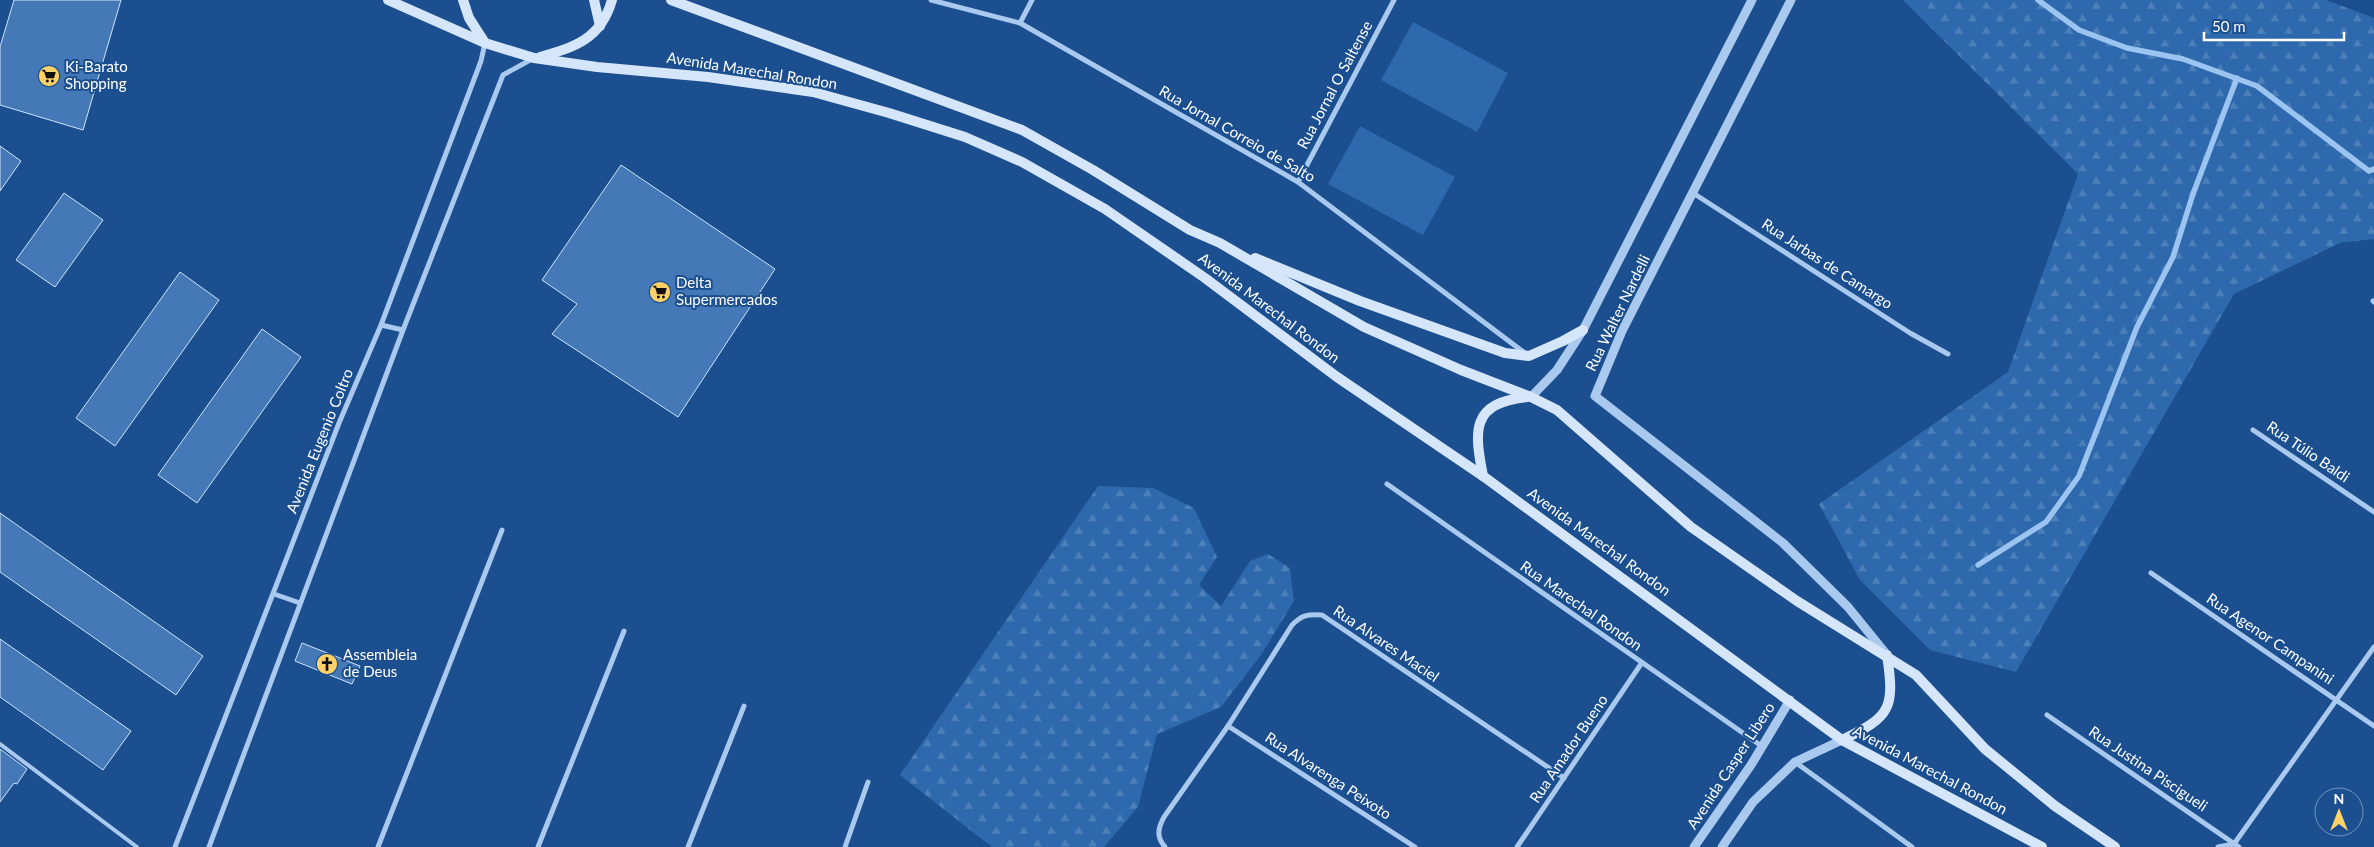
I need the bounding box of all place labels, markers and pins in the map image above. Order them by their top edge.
place label: Ki-Barato Shopping [65,57,128,92]
supermarket icon: Ki-Barato Shopping [37,64,61,88]
place label: Delta Supermercados [676,273,778,308]
supermarket icon: Delta Supermercados [648,280,672,304]
place label: Assembleia de Deus [343,645,417,680]
church icon: Assembleia de Deus [315,652,339,676]

